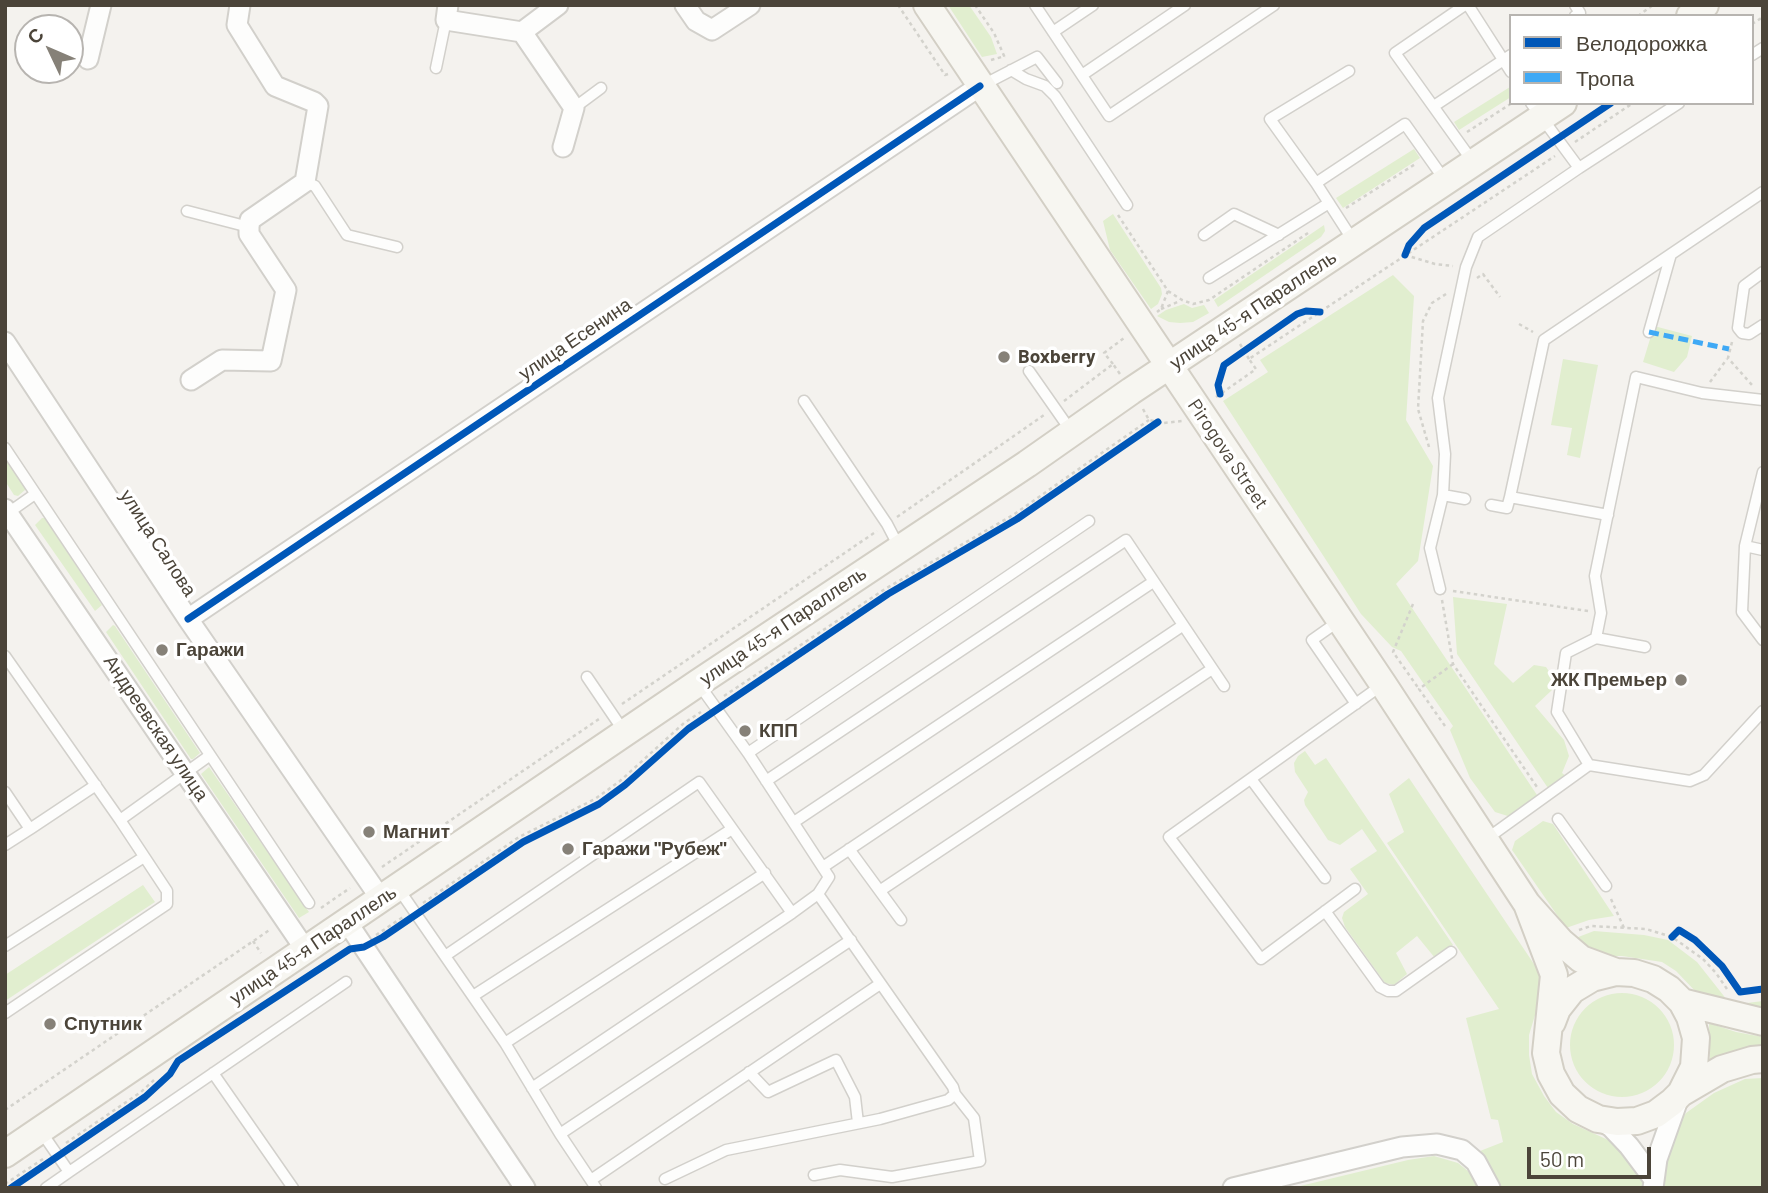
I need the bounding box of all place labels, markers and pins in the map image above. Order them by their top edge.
place label: Boxberry [1018,346,1095,368]
marker: Boxberry [996,349,1012,365]
place label: Гаражи [176,639,244,661]
marker: Гаражи [154,642,170,658]
place label: ЖК Премьер [1551,669,1667,691]
marker: ЖК Премьер [1673,672,1689,688]
place label: КПП [759,720,798,742]
marker: КПП [737,723,753,739]
place label: Магнит [383,821,450,843]
marker: Магнит [361,824,377,840]
place label: Гаражи "Рубеж" [582,838,727,860]
marker: Гаражи "Рубеж" [560,841,576,857]
place label: Спутник [64,1013,142,1035]
marker: Спутник [42,1016,58,1032]

